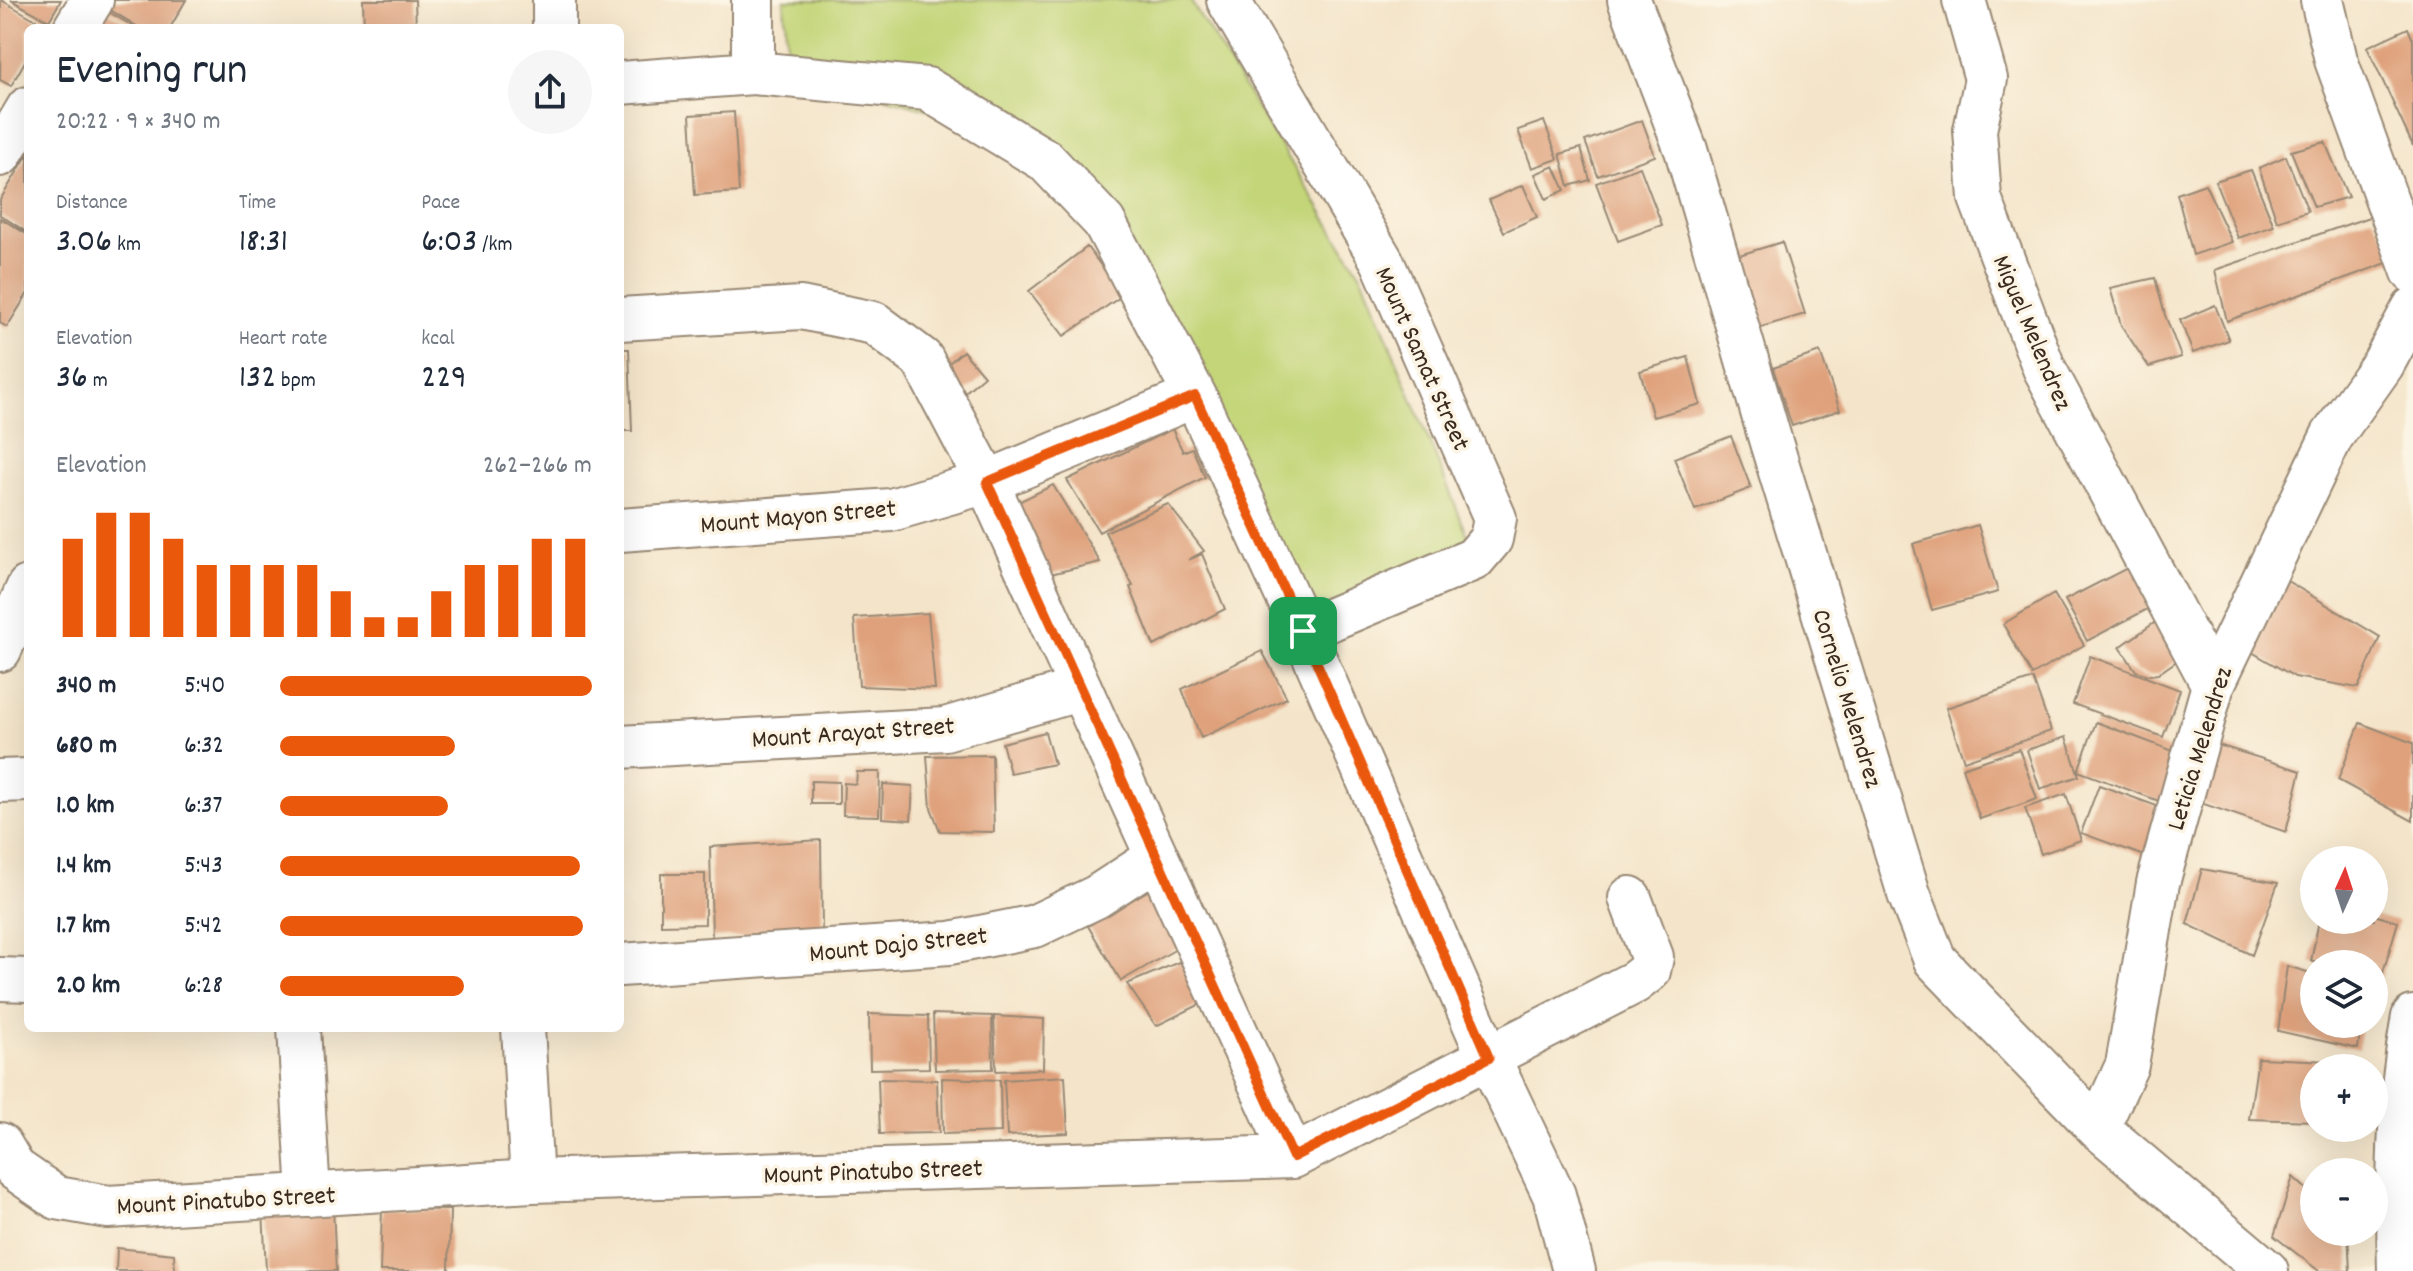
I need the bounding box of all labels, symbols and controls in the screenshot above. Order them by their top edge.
text: Evening run [56,42,247,105]
button: share [508,50,592,134]
text: 20:22 · 9 × 340 m [56,104,221,141]
text: Distance [56,188,128,219]
text: Time [239,188,276,219]
text: Pace [421,188,460,219]
text: 3.06 [56,219,112,268]
text: 18:31 [239,219,288,268]
text: 6:03 [421,219,477,268]
text: km [112,230,141,261]
text: /km [477,230,513,261]
street label: Miguel Melendrez [1981,250,2080,417]
street label: Mount Samat Street [1364,261,1478,458]
text: Elevation [56,324,133,355]
text: Heart rate [239,324,328,355]
text: kcal [421,324,455,355]
text: 36 [56,355,88,404]
text: 132 [239,355,276,404]
text: 229 [421,355,467,404]
text: m [88,366,108,397]
text: bpm [276,366,316,397]
text: Elevation [56,448,146,485]
text: 262–266 m [483,448,592,485]
street label: Mount Mayon Street [699,491,898,545]
pin [1269,597,1337,665]
street label: Cornelio Melendrez [1801,605,1890,793]
icon: arrive [1281,609,1325,653]
street label: Leticia Melendrez [2159,663,2244,835]
text: 340 m [56,668,116,705]
text: 5:40 [184,668,225,705]
street label: Mount Arayat Street [751,709,956,760]
text: 680 m [56,728,117,765]
text: 6:32 [184,728,224,765]
text: 1.0 km [56,788,115,825]
text: 6:37 [184,788,223,825]
north arrow [2300,846,2388,934]
map controls [2300,846,2388,1246]
text: 1.4 km [56,848,111,885]
text: 5:43 [184,848,223,885]
text: 1.7 km [56,908,110,945]
text: 5:42 [184,908,223,945]
street label: Mount Dajo Street [808,919,990,974]
button: layers [2300,950,2388,1038]
text: 2.0 km [56,968,120,1005]
text: 6:28 [184,968,223,1005]
button: + [2300,1054,2388,1142]
street label: Mount Pinatubo Street [763,1151,984,1196]
button: − [2300,1158,2388,1246]
street label: Mount Pinatubo Street [116,1178,337,1227]

